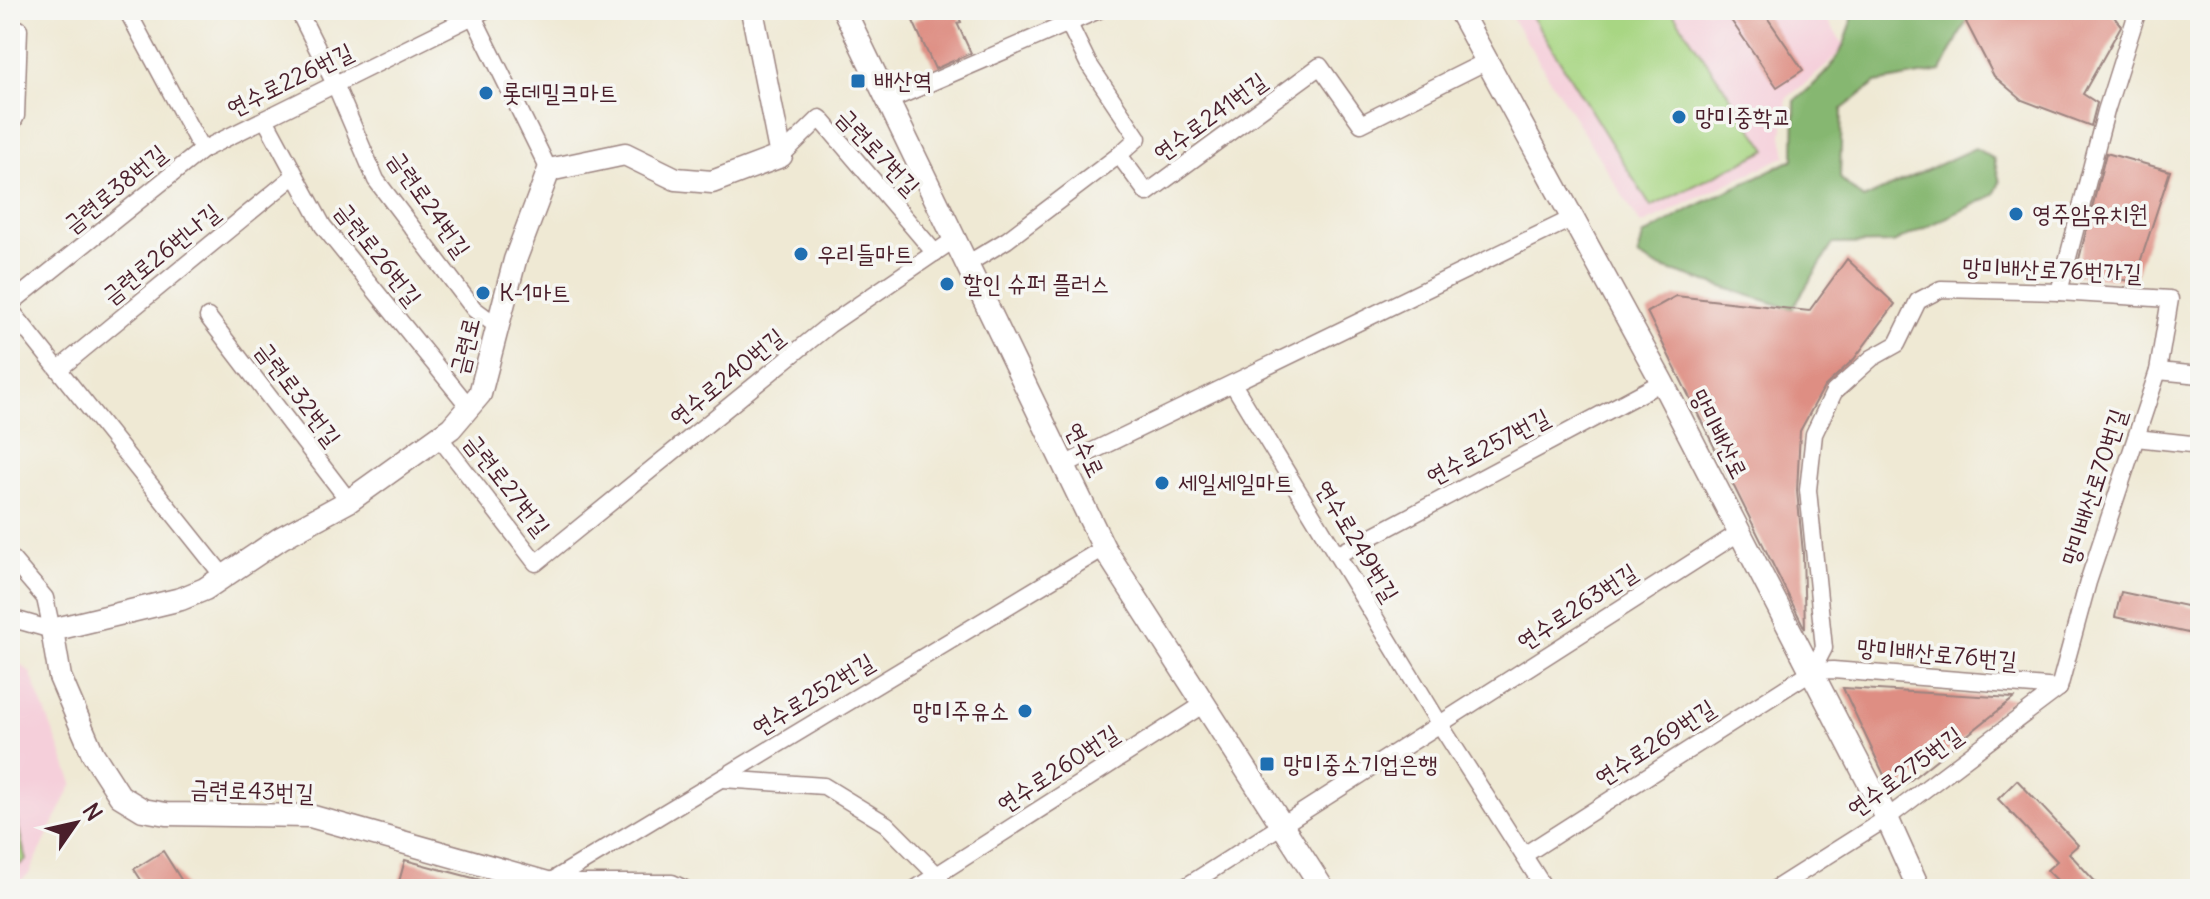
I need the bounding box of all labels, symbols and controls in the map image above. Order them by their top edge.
street label: 연수로226번길 [222,36,358,123]
place label: 배산역 [874,65,932,95]
street label: 연수로241번길 [1147,65,1272,167]
marker: 배산역 [849,72,867,90]
place label: 롯데밀크마트 [502,77,618,107]
marker: 롯데밀크마트 [477,84,495,102]
street label: 금련로7번길 [831,101,927,201]
place label: 망미중학교 [1695,101,1792,131]
marker: 망미중학교 [1670,108,1688,126]
street label: 금련로38번길 [57,138,172,239]
street label: 금련로24번길 [382,144,477,262]
street label: 금련로26번길 [329,195,429,311]
street label: 금련로26번나길 [95,197,225,310]
place label: 영주암유치원 [2032,198,2148,228]
marker: 영주암유치원 [2007,205,2025,223]
place label: 우리들마트 [817,238,914,268]
marker: 우리들마트 [792,245,810,263]
street label: 망미배산로76번가길 [1962,251,2142,287]
place label: 할인 슈퍼 플러스 [963,268,1110,298]
marker: 할인 슈퍼 플러스 [938,275,956,293]
place label: K-1마트 [499,277,571,307]
marker: K-1마트 [474,284,492,302]
street label: 금련로 [442,314,486,377]
street label: 연수로240번길 [663,321,790,432]
street label: 금련로32번길 [250,335,348,452]
street label: 망미배산로 [1685,384,1755,483]
street label: 연수로257번길 [1421,401,1554,491]
street label: 망미배산로70번길 [2054,405,2132,569]
street label: 연수로 [1060,417,1112,482]
street label: 금련로27번길 [459,427,557,541]
place label: 세일세일마트 [1178,467,1294,497]
marker: 세일세일마트 [1153,474,1171,492]
street label: 연수로249번길 [1310,474,1406,607]
street label: 연수로263번길 [1511,556,1642,656]
street label: 망미배산로76번길 [1856,631,2018,675]
street label: 연수로252번길 [746,646,879,742]
street label: 연수로269번길 [1589,692,1720,792]
place label: 망미주유소 [912,695,1009,725]
marker: 망미주유소 [1016,702,1034,720]
street label: 연수로260번길 [991,718,1124,819]
street label: 연수로275번길 [1841,719,1968,823]
place label: 망미중소기업은행 [1283,748,1438,778]
marker: 망미중소기업은행 [1258,755,1276,773]
street label: 금련로43번길 [190,773,315,807]
north arrow [36,783,116,863]
text: N [77,798,108,826]

